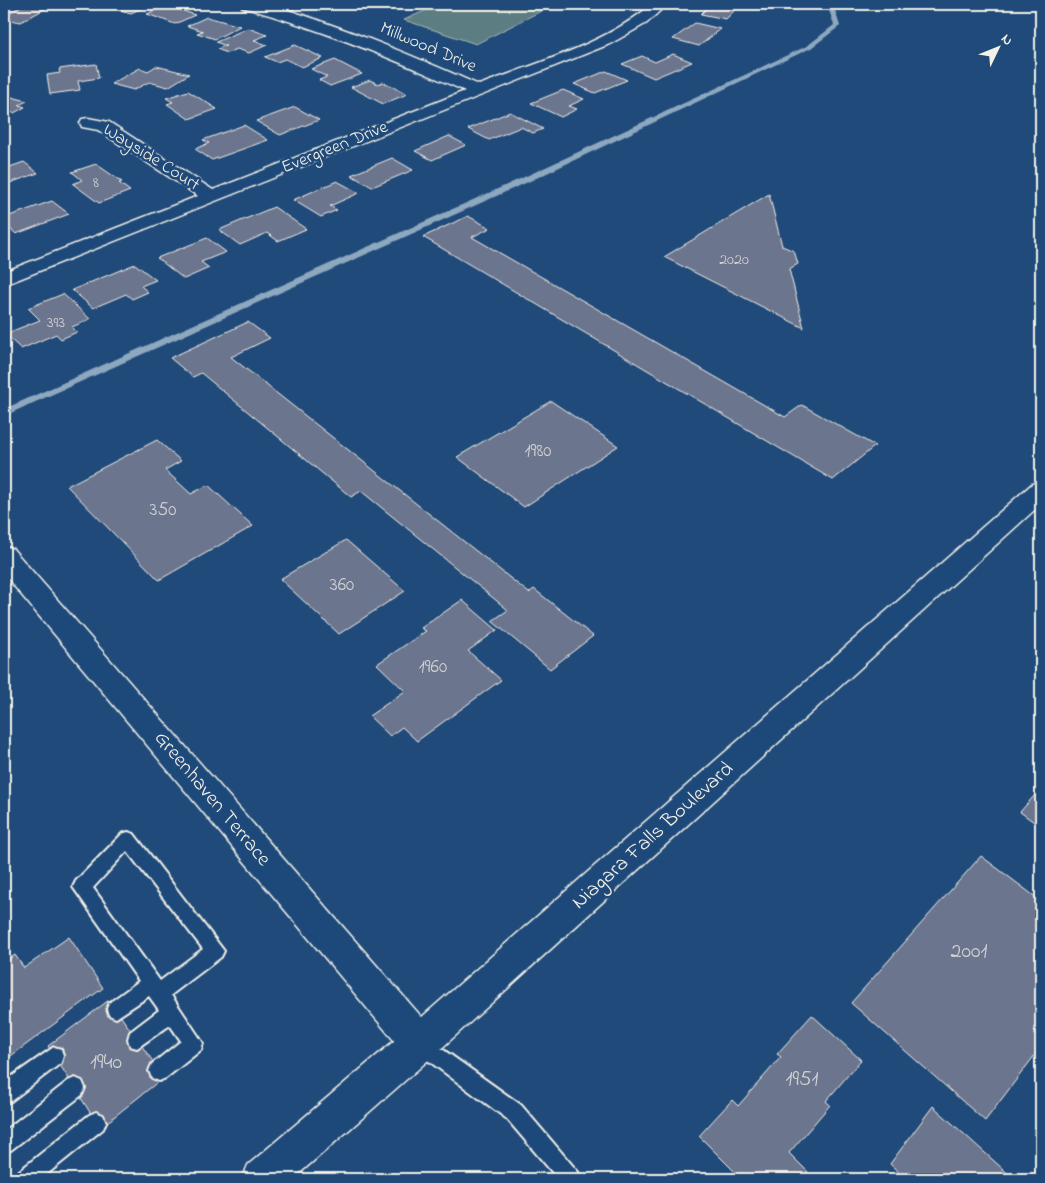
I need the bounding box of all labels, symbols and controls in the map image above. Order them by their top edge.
street label: Millwood Drive [376,16,481,80]
north arrow [972,22,1022,72]
text: N [996,30,1017,51]
street label: Evergreen Drive [278,114,393,182]
street label: Wayside Court [98,118,204,198]
house number: 8 [93,171,99,195]
house number: 2020 [719,248,749,272]
house number: 393 [47,311,65,335]
house number: 1980 [524,438,552,465]
house number: 350 [150,497,176,524]
house number: 360 [330,572,354,599]
house number: 1960 [419,654,447,681]
street label: Greenhaven Terrace [146,725,278,874]
street label: Niagara Falls Boulevard [565,755,742,919]
house number: 2001 [951,936,987,968]
house number: 1940 [90,1047,122,1079]
house number: 1951 [785,1064,819,1096]

